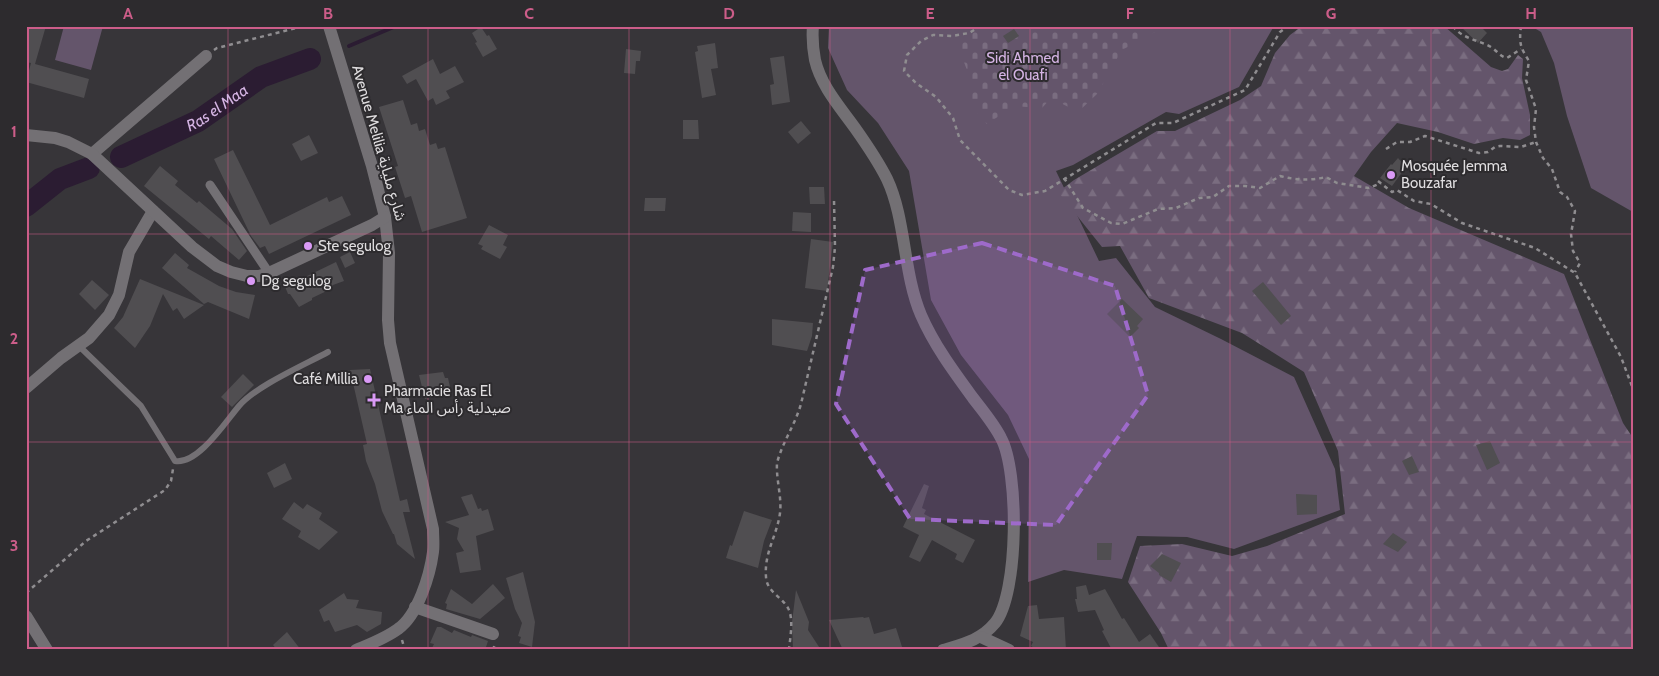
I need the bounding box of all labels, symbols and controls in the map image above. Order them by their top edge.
text: A [123,4,133,23]
text: B [323,4,333,23]
text: C [524,4,534,23]
text: D [723,4,735,23]
text: E [925,4,935,23]
text: F [1126,4,1135,23]
text: G [1326,4,1336,23]
text: H [1525,4,1537,23]
park label: Sidi Ahmed el Ouafi [986,49,1060,84]
street label: Avenue Melilia شارع ملياية [345,63,410,224]
water label: Ras el Maa [183,80,251,135]
text: 1 [11,122,17,141]
place label: Mosquée Jemma Bouzafar [1401,157,1508,192]
marker: Mosquée Jemma Bouzafar [1385,169,1397,181]
place label: Ste segulog [318,237,392,255]
marker: Ste segulog [302,240,314,252]
place label: Dg segulog [261,272,332,290]
marker: Dg segulog [245,275,257,287]
text: 2 [10,329,18,348]
place label: Café Millia [293,370,359,388]
marker: Café Millia [362,373,374,385]
place label: Pharmacie Ras El Ma صيدلية رأس الماء [384,382,511,417]
marker: Pharmacie Ras El Ma صيدلية رأس الماء [368,394,380,406]
text: 3 [10,536,18,555]

